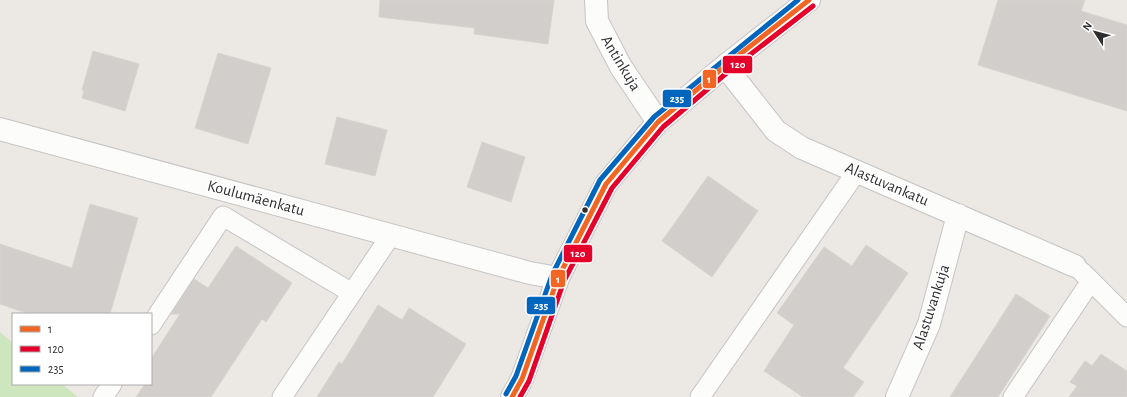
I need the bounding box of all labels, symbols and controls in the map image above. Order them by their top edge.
north arrow [1075,12,1115,52]
text: N [1081,20,1094,33]
street label: Antinkuja [597,32,644,94]
line badge: 120 [722,55,753,74]
text: 120 [731,59,746,70]
line badge: 1 [702,69,717,89]
text: 1 [707,74,711,85]
line badge: 235 [662,89,692,108]
text: 235 [670,93,685,104]
street label: Alastuvankatu [843,159,931,209]
street label: Koulumäenkatu [206,177,306,219]
unlabelled marker [580,205,590,215]
line badge: 120 [563,244,593,263]
text: 120 [571,248,586,259]
street label: Alastuvankuja [910,262,953,352]
line badge: 1 [550,269,566,288]
text: 1 [556,274,560,285]
line badge: 235 [526,296,556,315]
text: 235 [534,300,549,311]
legend [12,313,152,385]
text: 1 [48,323,52,335]
text: 120 [48,343,64,355]
text: 235 [48,363,63,375]

